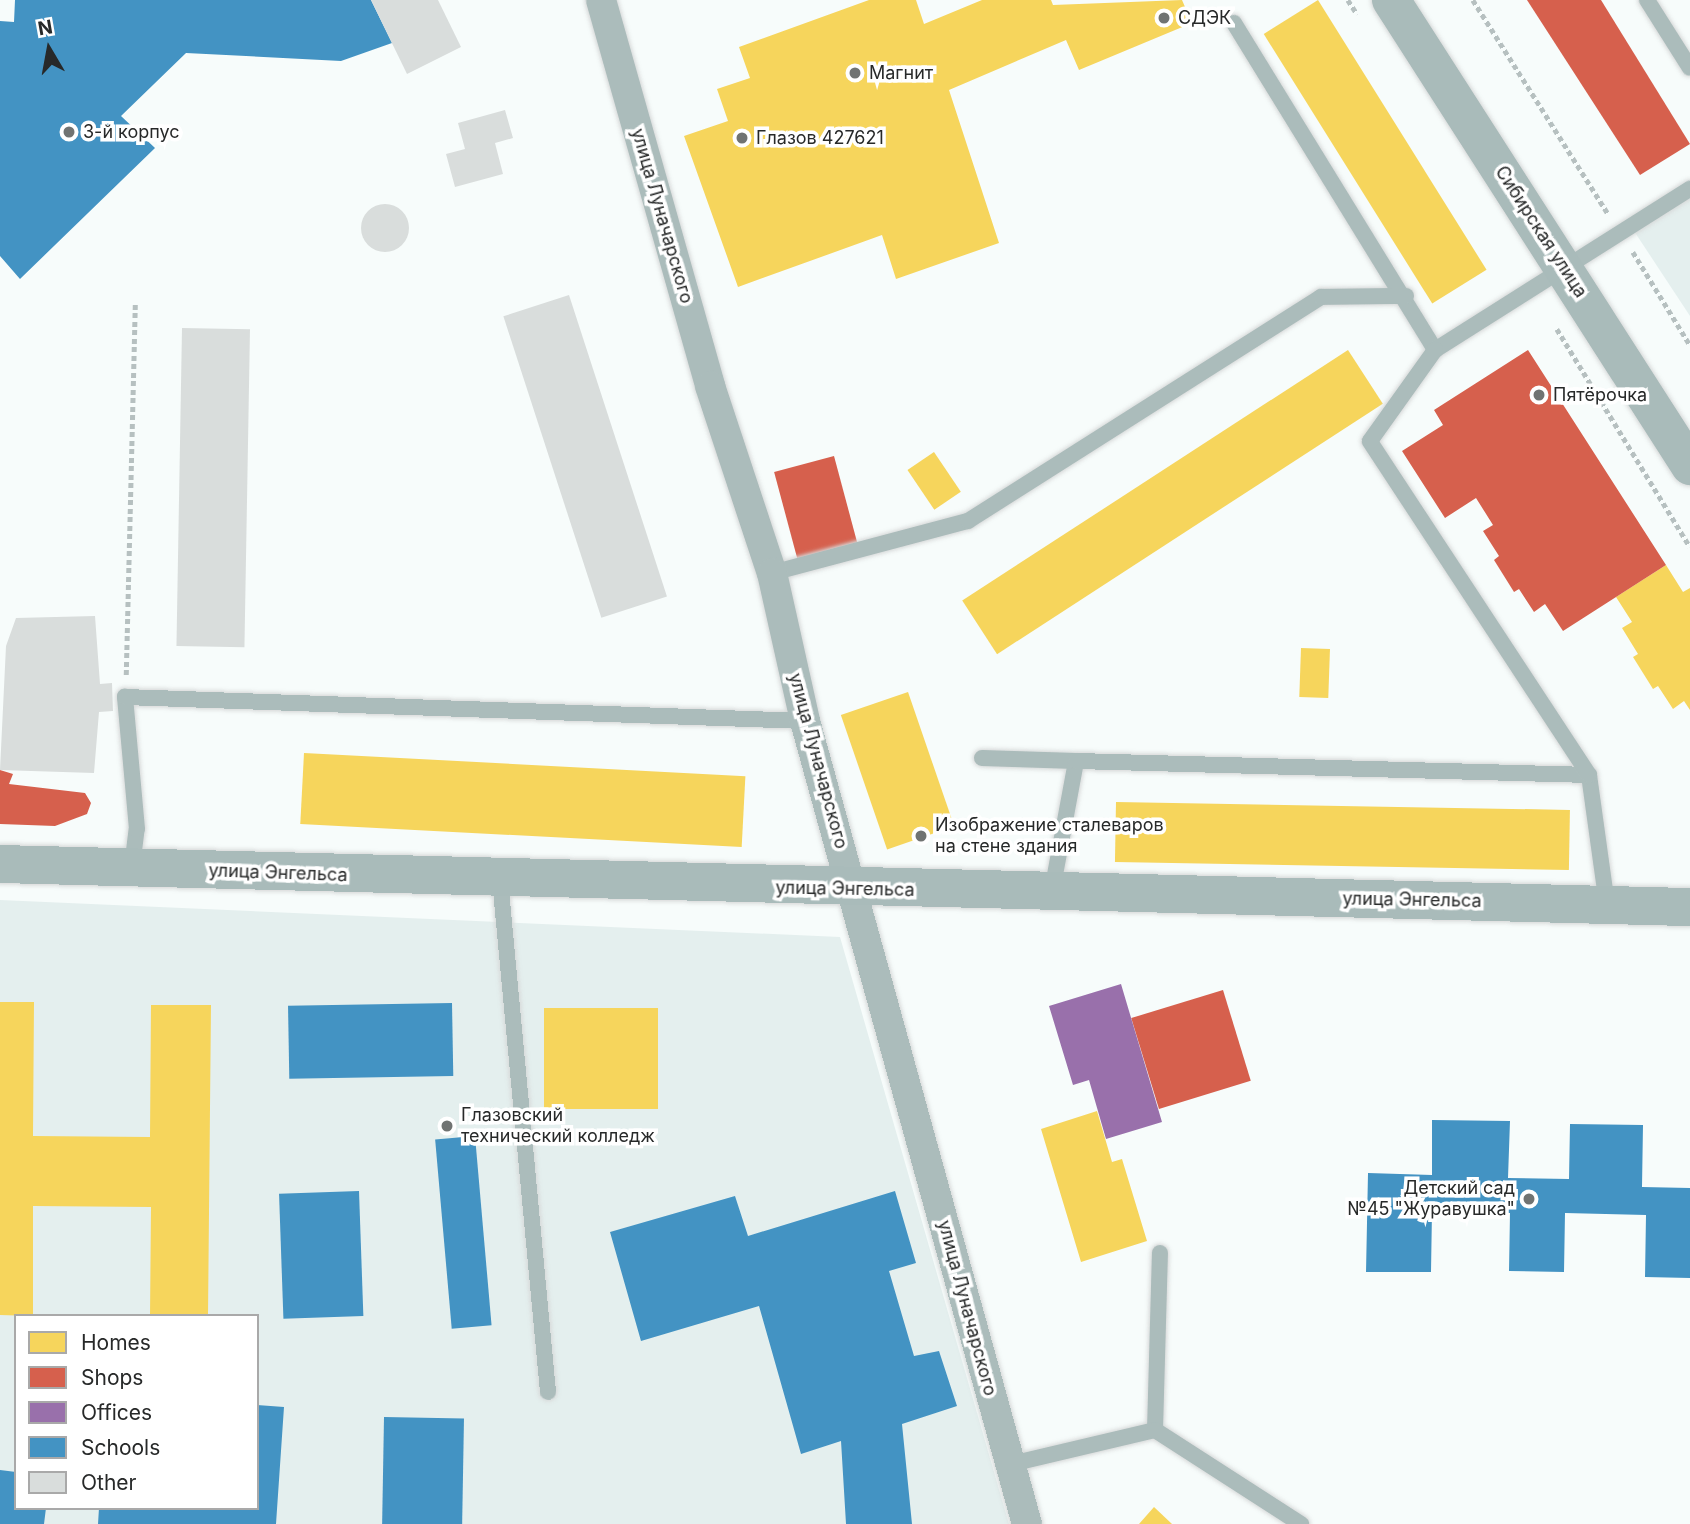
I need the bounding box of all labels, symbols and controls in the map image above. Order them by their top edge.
place label: СДЭК [1178,7,1231,29]
marker: СДЭК [1156,10,1172,26]
north arrow [14,14,84,84]
text: N [36,15,54,40]
place label: Магнит [869,62,933,84]
marker: Магнит [847,65,863,81]
place label: 3-й корпус [83,121,180,143]
marker: 3-й корпус [61,124,77,140]
street label: улица Луначарского [627,126,697,306]
place label: Глазов 427621 [756,127,884,149]
marker: Глазов 427621 [734,130,750,146]
street label: Сибирская улица [1490,162,1592,302]
place label: Пятёрочка [1553,384,1647,406]
marker: Пятёрочка [1531,387,1547,403]
street label: улица Луначарского [784,671,852,851]
place label: Изображение сталеваров на стене здания [935,815,1164,858]
marker: Изображение сталеваров на стене здания [913,828,929,844]
street label: улица Энгельса [208,860,348,886]
street label: улица Энгельса [775,877,915,901]
street label: улица Энгельса [1342,888,1482,912]
place label: Глазовский технический колледж [461,1105,655,1148]
marker: Глазовский технический колледж [439,1118,455,1134]
place label: Детский сад №45 "Журавушка" [1347,1178,1515,1220]
marker: Детский сад №45 "Журавушка" [1521,1191,1537,1207]
street label: улица Луначарского [933,1218,1001,1398]
legend [14,1314,259,1510]
text: Homes [81,1330,151,1355]
text: Shops [81,1365,143,1390]
text: Offices [81,1400,152,1425]
text: Schools [81,1435,160,1460]
text: Other [81,1470,137,1495]

